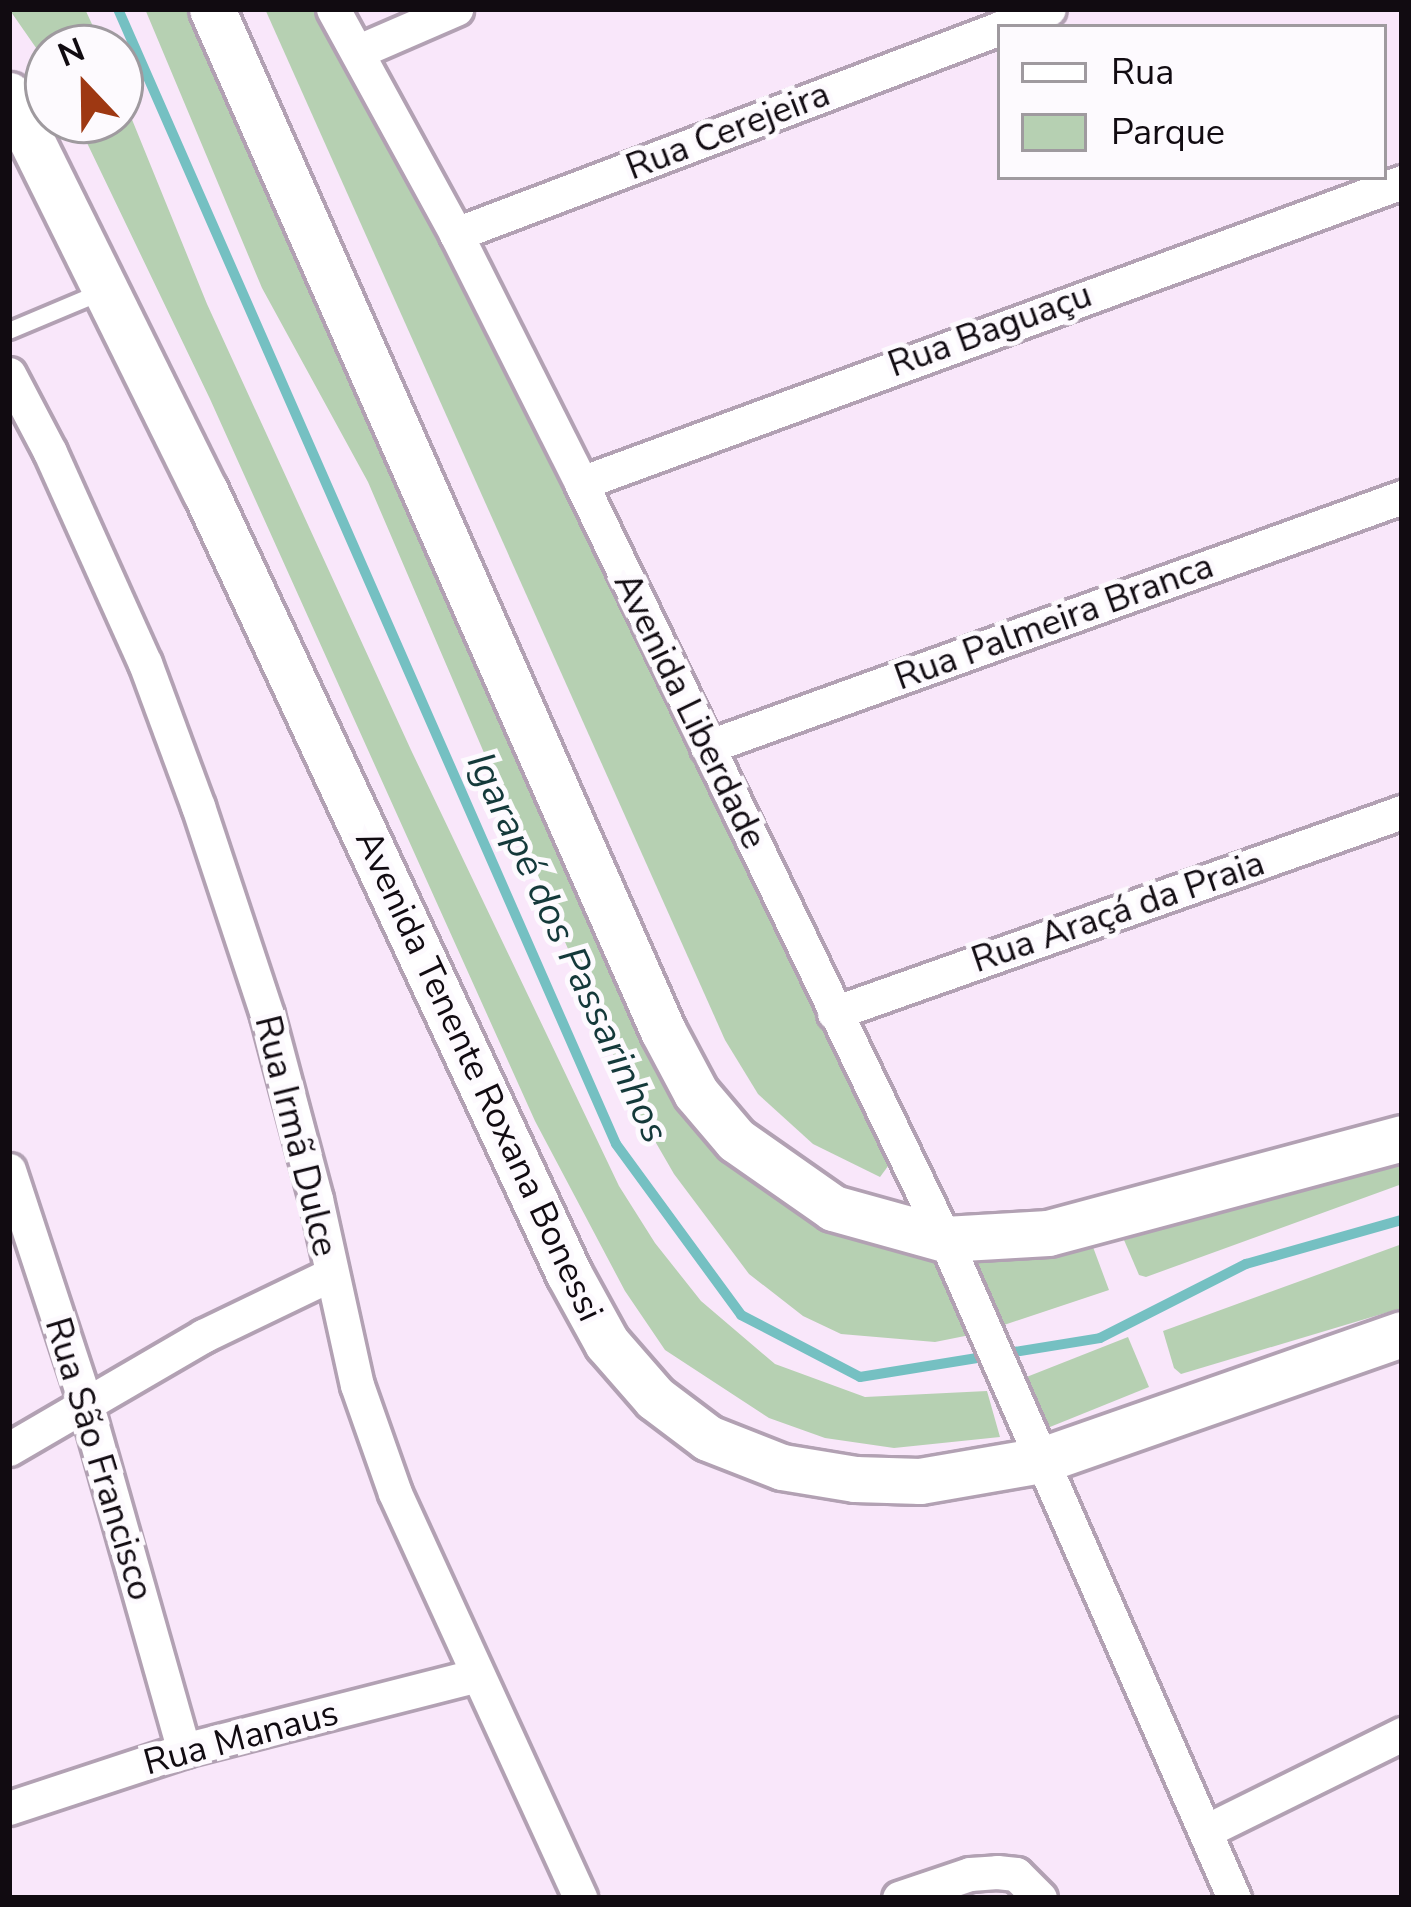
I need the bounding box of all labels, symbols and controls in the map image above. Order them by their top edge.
north arrow [24,24,144,144]
legend [997,24,1387,180]
text: N [52,27,91,78]
text: Rua [1111,48,1174,97]
street label: Rua Cerejeira [620,72,836,190]
text: Parque [1111,108,1225,157]
street label: Rua Baguaçu [882,273,1098,387]
street label: Rua Palmeira Branca [889,544,1219,700]
street label: Avenida Liberdade [604,566,776,856]
water label: Igarapé dos Passarinhos [456,745,678,1151]
street label: Avenida Tenente Roxana Bonessi [346,824,612,1328]
street label: Rua Araçá da Praia [966,842,1270,982]
street label: Rua Irmã Dulce [245,1011,347,1261]
street label: Rua São Francisco [35,1312,163,1606]
street label: Rua Manaus [139,1691,343,1785]

